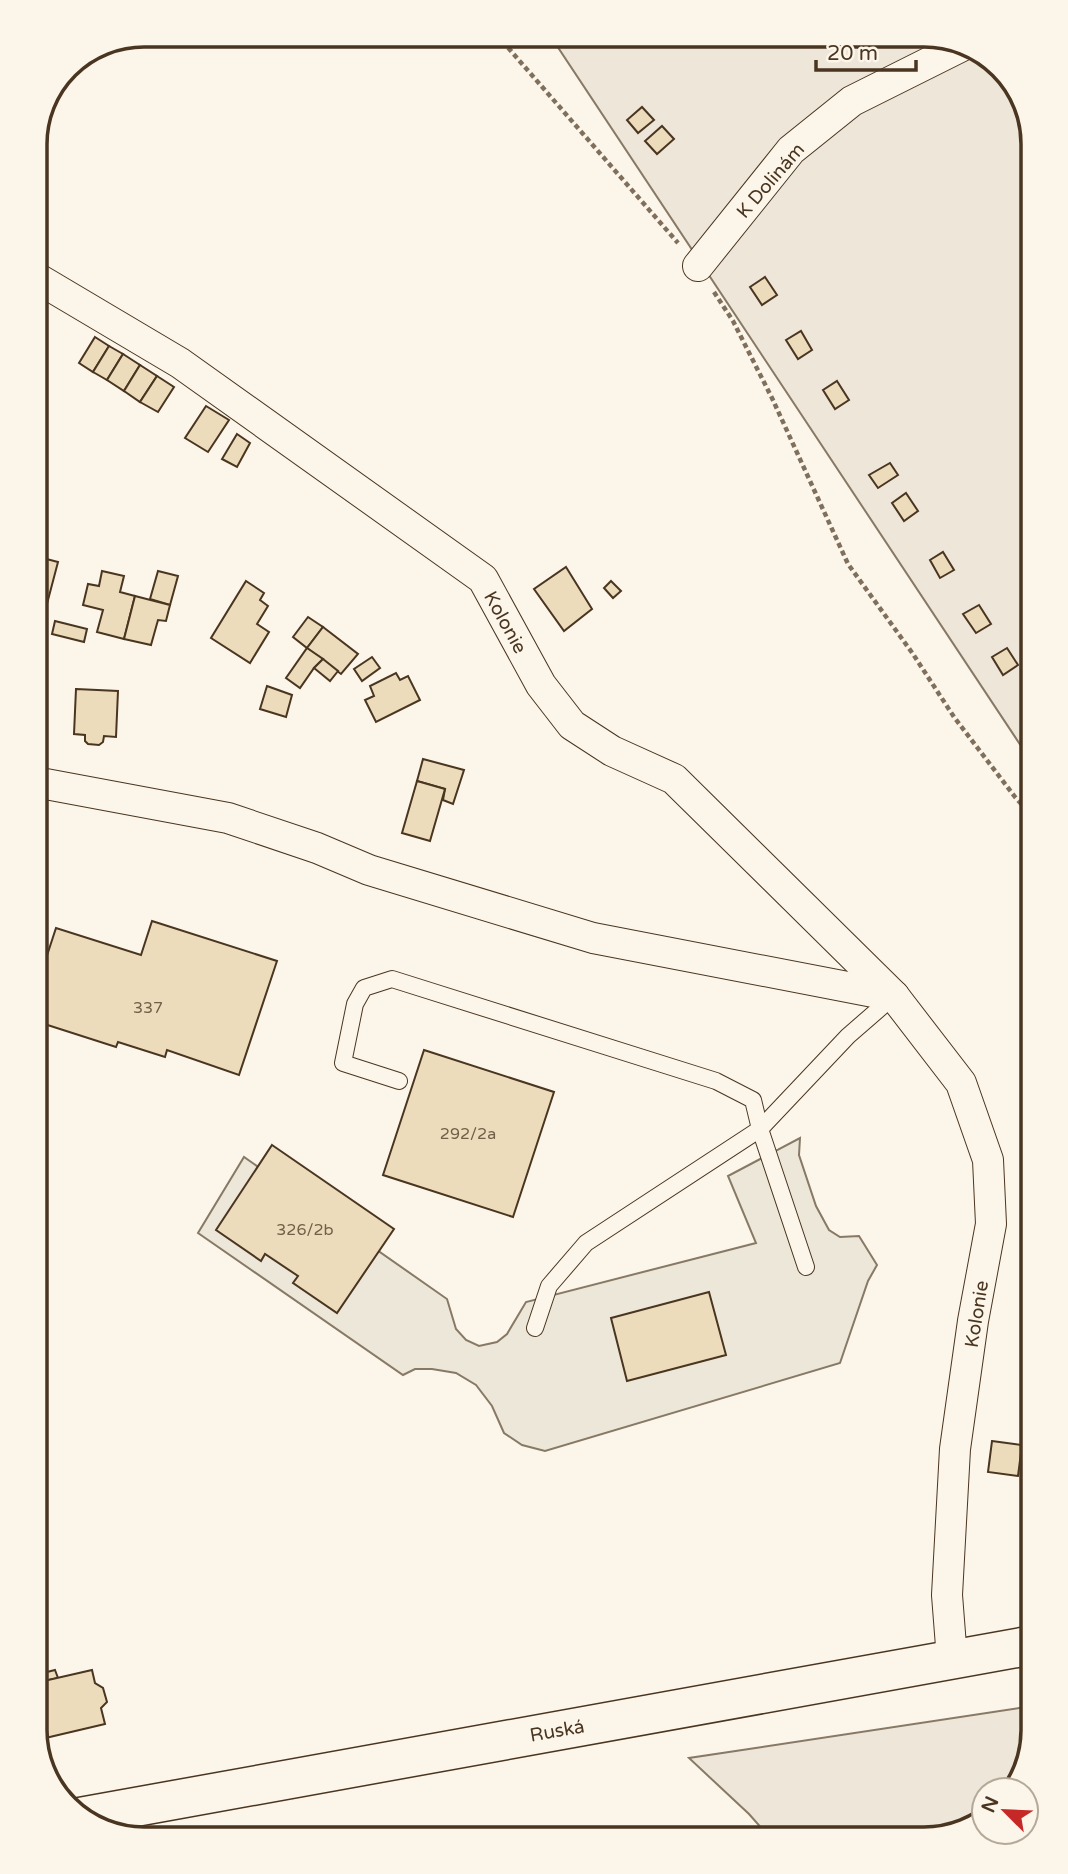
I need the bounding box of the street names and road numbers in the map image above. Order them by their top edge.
street label: K Dolinám [732,139,809,223]
street label: Kolonie [479,588,531,657]
street label: Kolonie [961,1279,993,1349]
street label: Ruská [528,1715,586,1747]

